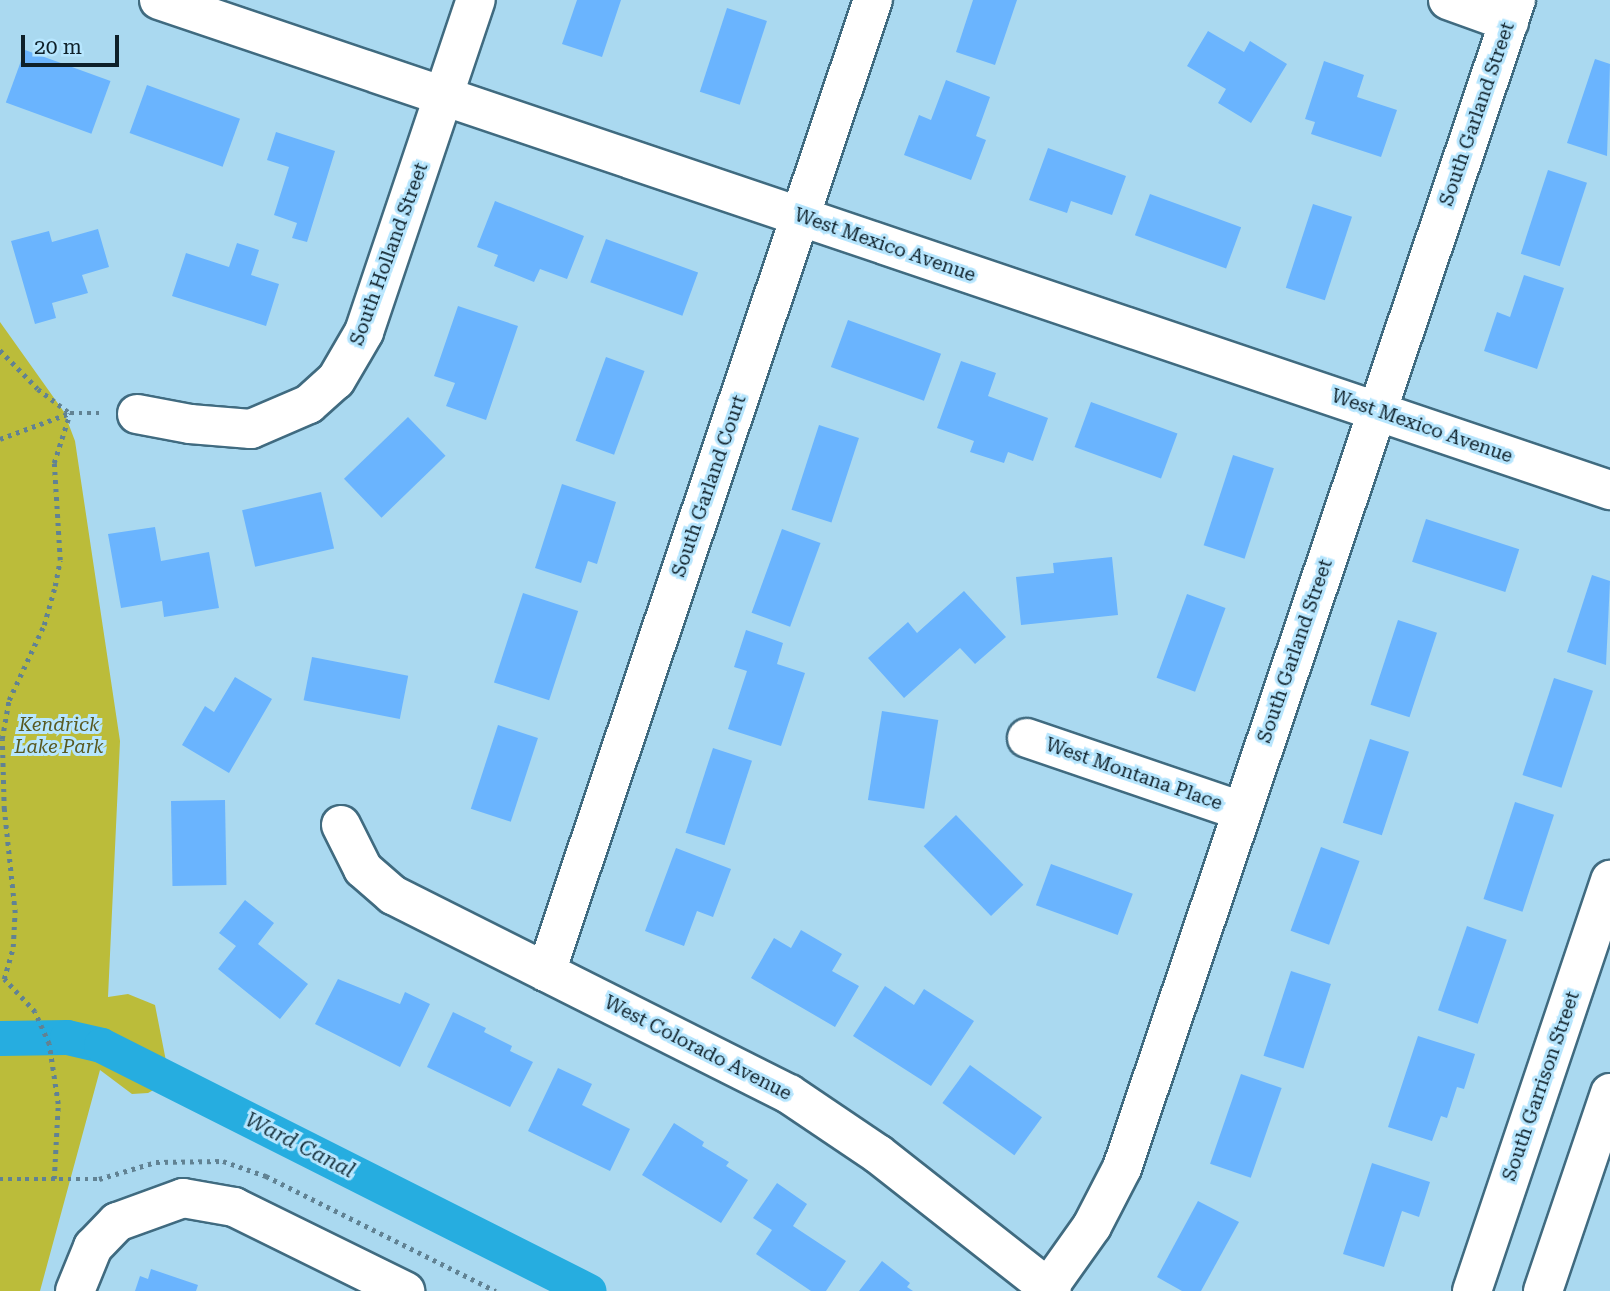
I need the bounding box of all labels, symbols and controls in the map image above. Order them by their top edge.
street label: South Garland Street [1435,19,1519,209]
scale bar [24,21,122,65]
text: 20 m [34,35,82,59]
street label: South Holland Street [345,159,433,349]
street label: West Mexico Avenue [791,203,979,287]
street label: West Mexico Avenue [1328,384,1516,468]
street label: South Garland Court [667,392,751,580]
street label: South Garland Street [1253,556,1337,746]
park label: Kendrick Lake Park [14,714,104,758]
street label: West Montana Place [1043,733,1225,815]
street label: South Garrison Street [1498,988,1584,1184]
street label: West Colorado Avenue [600,991,796,1105]
water label: Ward Canal [241,1107,359,1183]

